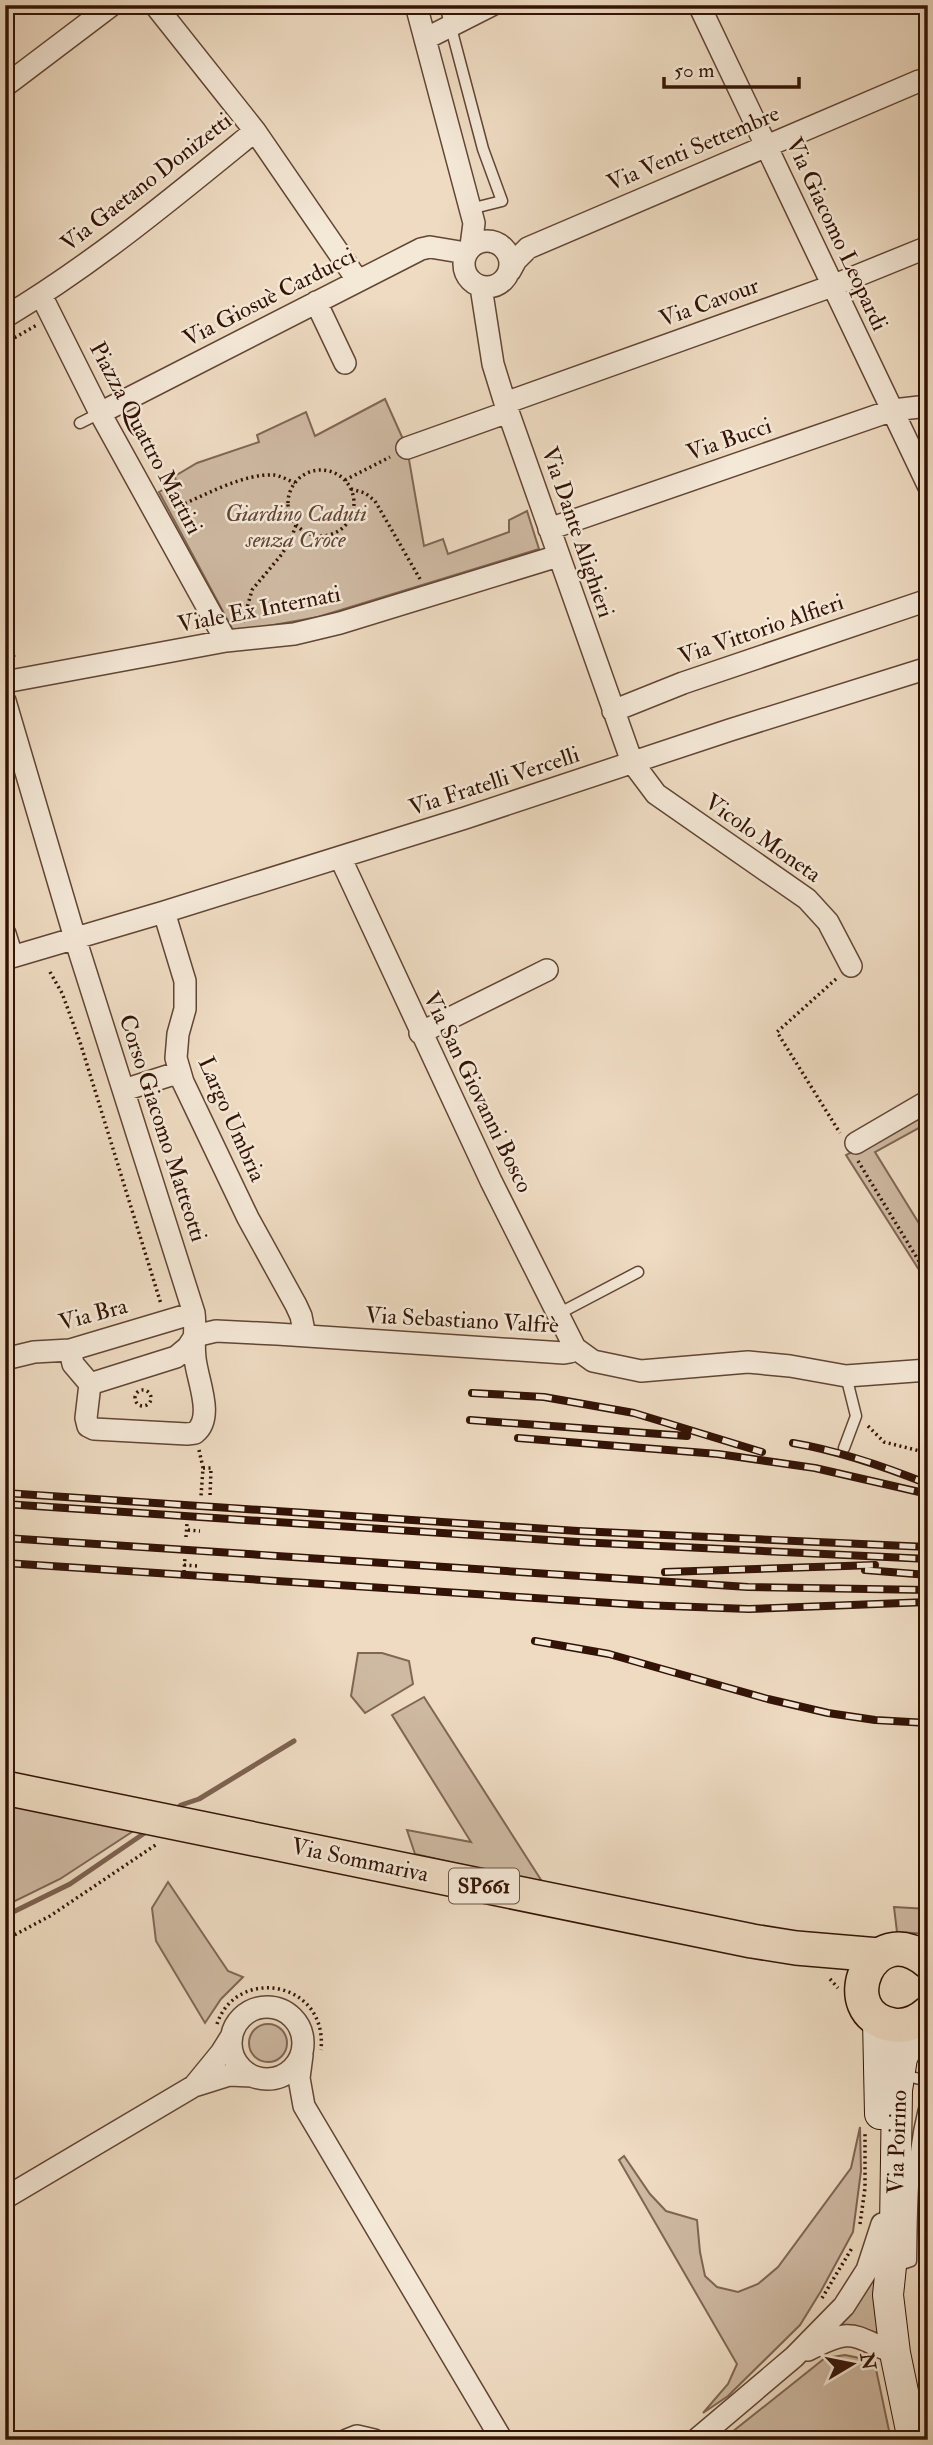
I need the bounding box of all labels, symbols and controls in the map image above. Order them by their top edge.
scale bar [664,46,798,90]
text: 50 m [674,57,715,84]
street label: Via Venti Settembre [602,98,784,197]
street label: Via Gaetano Donizetti [55,106,237,258]
street label: Via Giacomo Leopardi [779,133,894,336]
street label: Via Giosuè Carducci [178,241,360,353]
street label: Via Cavour [655,270,763,333]
street label: Piazza Quattro Martiri [83,337,209,539]
street label: Via Bucci [683,411,775,467]
street label: Via Dante Alighieri [535,443,621,621]
park label: Giardino Caduti senza Croce [225,499,367,554]
street label: Viale Ex Internati [175,579,343,639]
street label: Via Vittorio Alfieri [675,587,847,671]
street label: Via Fratelli Vercelli [405,740,583,822]
street label: Vicolo Moneta [699,787,827,889]
street label: Via San Giovanni Bosco [417,987,539,1197]
street label: Corso Giacomo Matteotti [113,1011,213,1245]
street label: Largo Umbria [192,1052,273,1186]
street label: Via Bra [56,1291,131,1337]
street label: Via Sebastiano Valfrè [365,1300,560,1340]
street label: Via Sommariva [289,1831,432,1889]
road number: SP661 [449,1868,519,1904]
street label: Via Poirino [881,2089,913,2195]
north arrow [818,2330,888,2400]
text: N [854,2350,881,2373]

